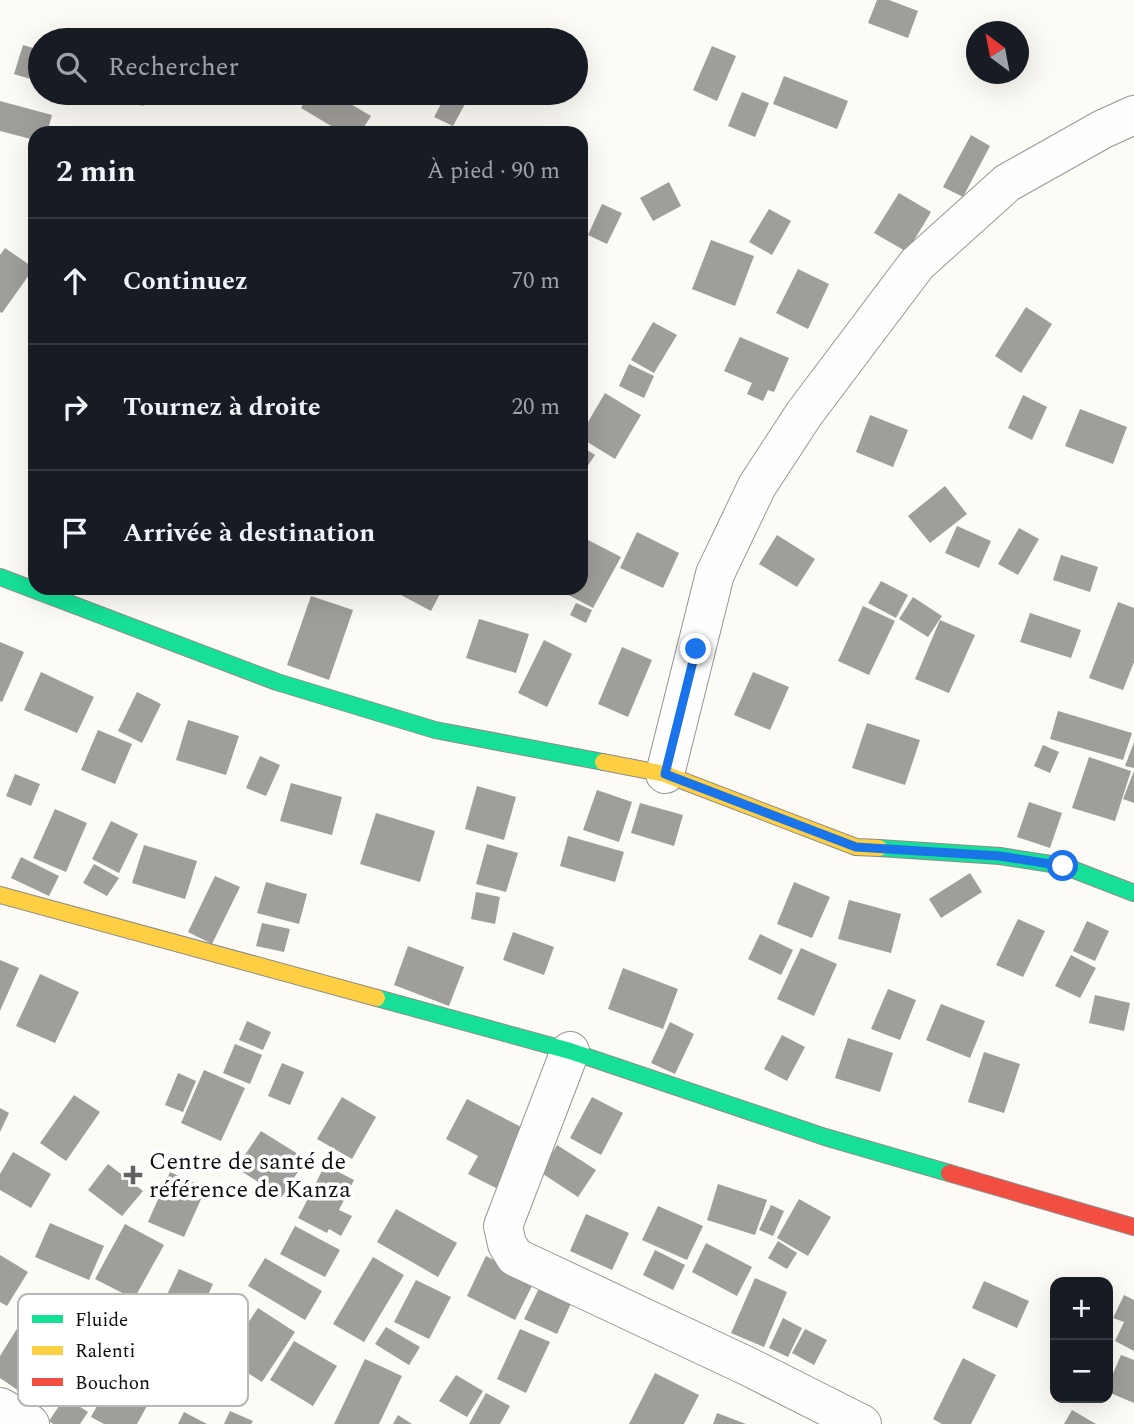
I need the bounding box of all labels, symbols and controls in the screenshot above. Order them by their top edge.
north arrow [966,21,1029,84]
search box [28,28,588,105]
text: Rechercher [108,47,239,87]
icon: search [52,48,90,86]
text: 2 min [56,149,136,195]
text: À pied · 90 m [427,154,560,189]
text: Continuez [123,261,248,301]
icon: ahead [56,262,94,300]
text: 70 m [511,264,560,299]
text: Tournez à droite [123,387,321,427]
icon: right [56,388,94,426]
text: 20 m [511,390,560,425]
text: Arrivée à destination [123,513,375,553]
icon: arrive [56,514,94,552]
route end [680,633,711,664]
route start [1047,850,1078,881]
place label: Centre de santé de référence de Kanza [149,1144,351,1208]
marker: Centre de santé de référence de Kanza [123,1165,143,1185]
map controls [1050,1277,1113,1403]
button: + [1050,1277,1113,1340]
legend [18,1294,248,1406]
text: Fluide [75,1306,128,1335]
text: Ralenti [75,1337,135,1366]
button: − [1050,1340,1113,1403]
text: Bouchon [75,1369,150,1398]

